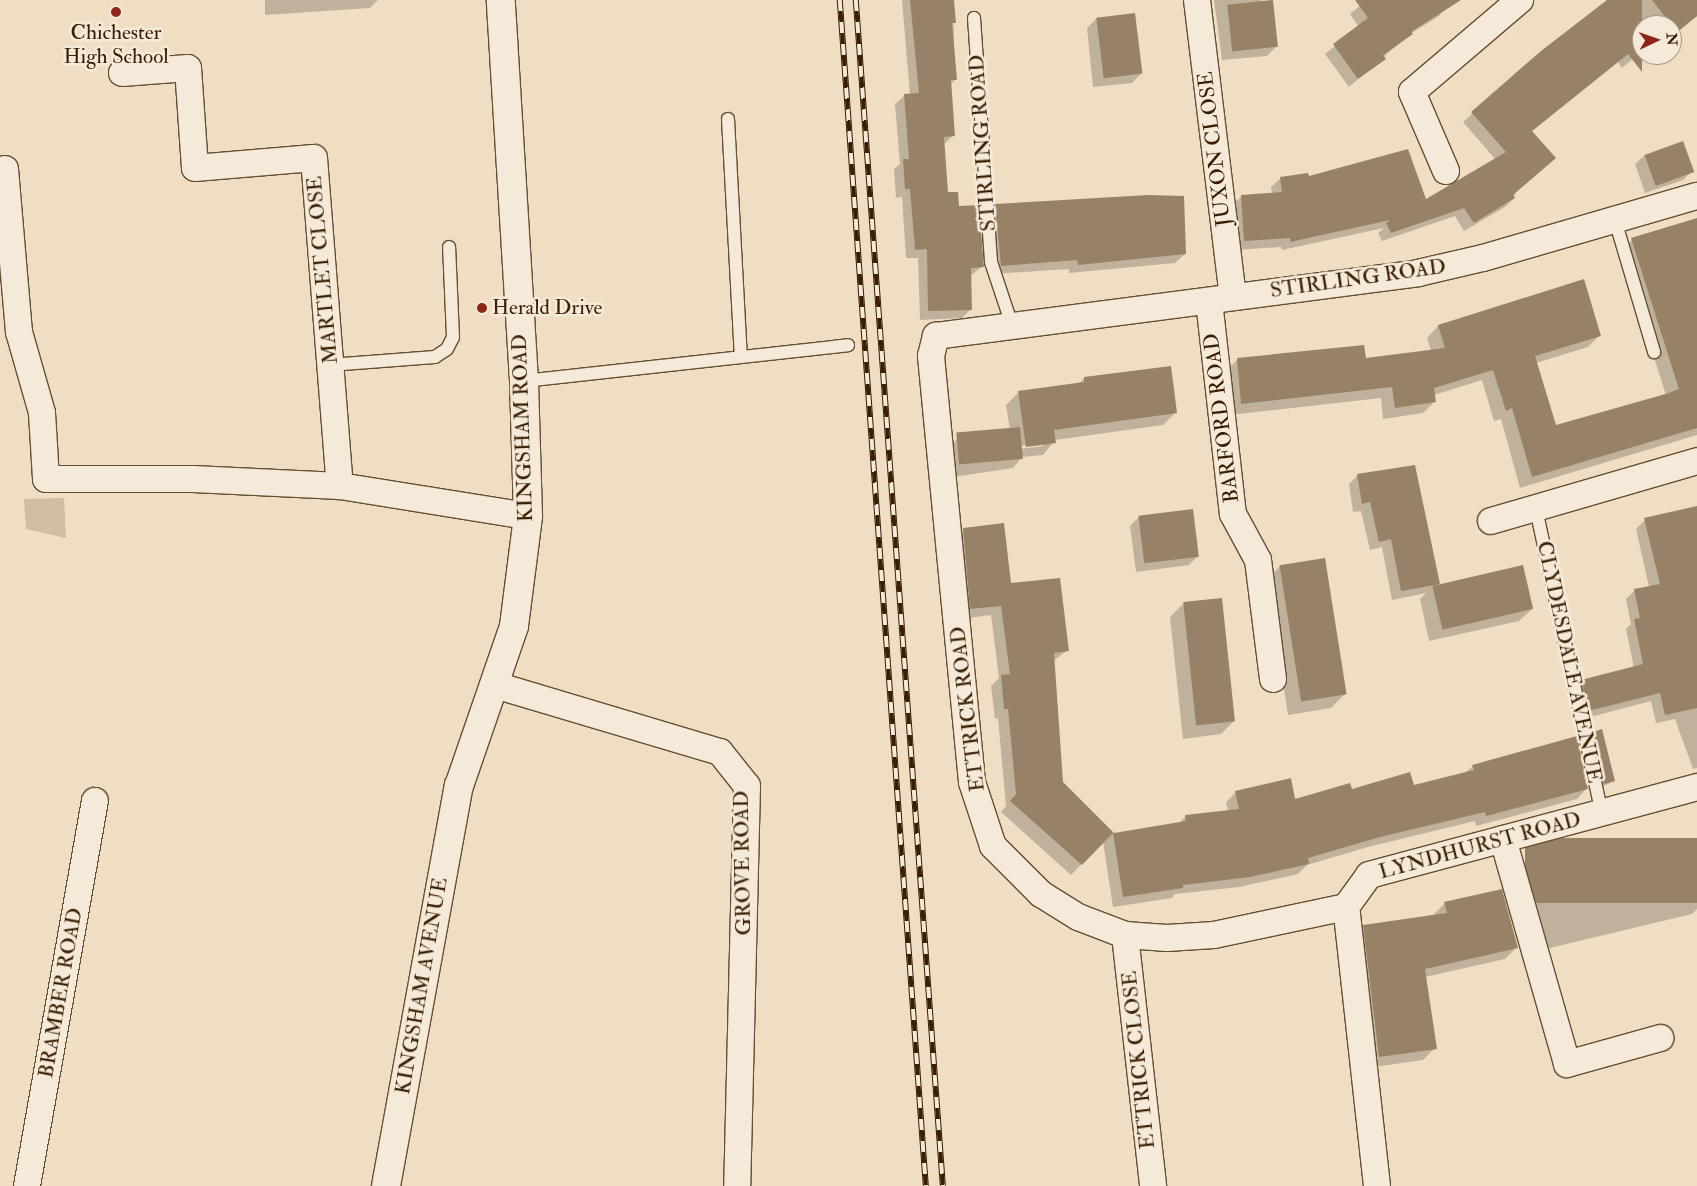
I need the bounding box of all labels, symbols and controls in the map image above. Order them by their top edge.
marker: Chichester High School [110,6,122,18]
north arrow [1632,15,1682,65]
place label: Chichester High School [63,20,169,70]
text: N [1663,33,1680,46]
street label: STIRLING ROAD [964,54,1002,232]
street label: JUXON CLOSE [1193,70,1237,228]
street label: MARTLET CLOSE [302,175,344,365]
street label: STIRLING ROAD [1269,254,1447,304]
place label: Herald Drive [492,295,602,321]
marker: Herald Drive [476,302,488,314]
street label: BARFORD ROAD [1199,332,1245,504]
street label: KINGSHAM ROAD [507,334,539,522]
street label: CLYDESDALE AVENUE [1531,539,1607,785]
street label: ETTRICK ROAD [945,625,991,793]
street label: GROVE ROAD [729,790,757,936]
street label: LYNDHURST ROAD [1376,807,1584,885]
street label: KINGSHAM AVENUE [391,876,453,1096]
street label: BRAMBER ROAD [34,906,88,1080]
street label: ETTRICK CLOSE [1117,970,1161,1150]

